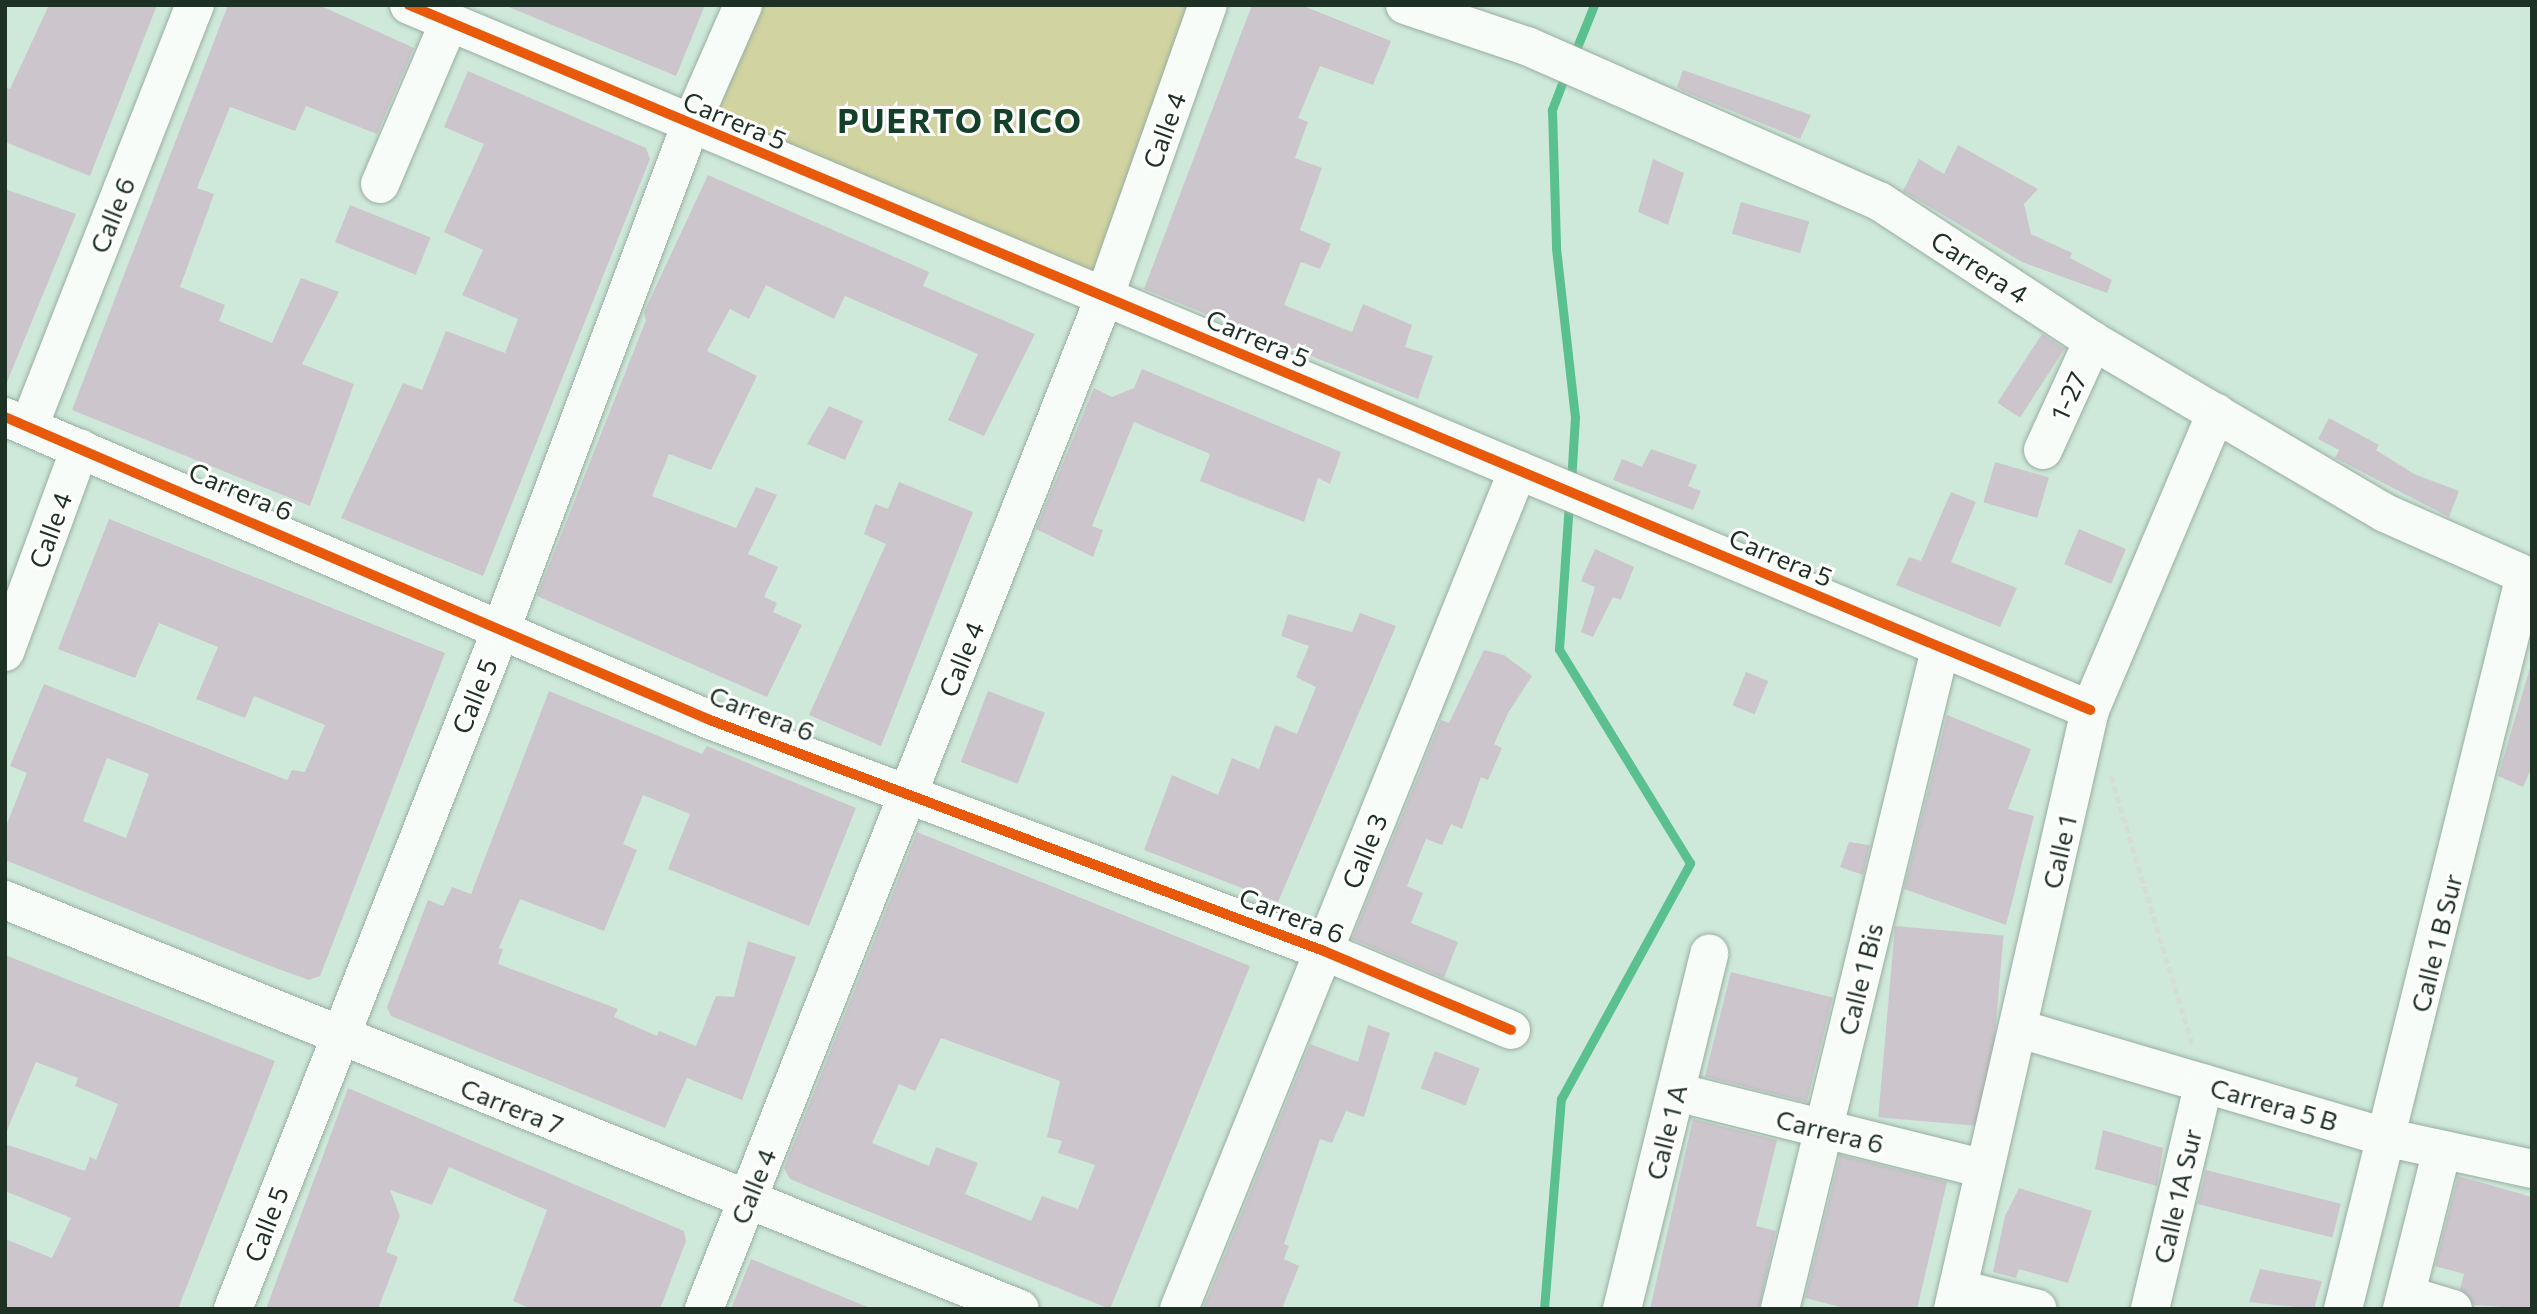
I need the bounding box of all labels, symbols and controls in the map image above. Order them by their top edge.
street label: Carrera 5 [679,84,791,156]
street label: Calle 4 [1136,88,1192,172]
district label: PUERTO RICO [839,100,1081,140]
street label: Calle 6 [83,172,141,258]
street label: Carrera 4 [1925,224,2035,310]
street label: Carrera 5 [1202,302,1314,374]
street label: 1-27 [2043,367,2093,425]
street label: Carrera 6 [184,455,298,527]
street label: Calle 4 [22,488,78,572]
street label: Carrera 5 [1725,521,1837,593]
street label: Calle 4 [932,617,990,701]
street label: Calle 5 [445,654,503,738]
street label: Carrera 6 [705,679,819,747]
street label: Calle 3 [1335,809,1393,893]
street label: Calle 1 [2035,812,2083,892]
street label: Calle 1 B Sur [2404,871,2468,1015]
street label: Carrera 6 [1235,881,1349,949]
street label: Calle 1 Bis [1831,920,1889,1038]
street label: Carrera 7 [456,1071,568,1141]
street label: Carrera 5 B [2207,1071,2341,1137]
street label: Calle 1 A [1639,1081,1693,1183]
street label: Carrera 6 [1773,1103,1887,1159]
street label: Calle 1A Sur [2146,1126,2208,1266]
street label: Calle 4 [724,1144,782,1228]
street label: Calle 5 [237,1182,295,1266]

